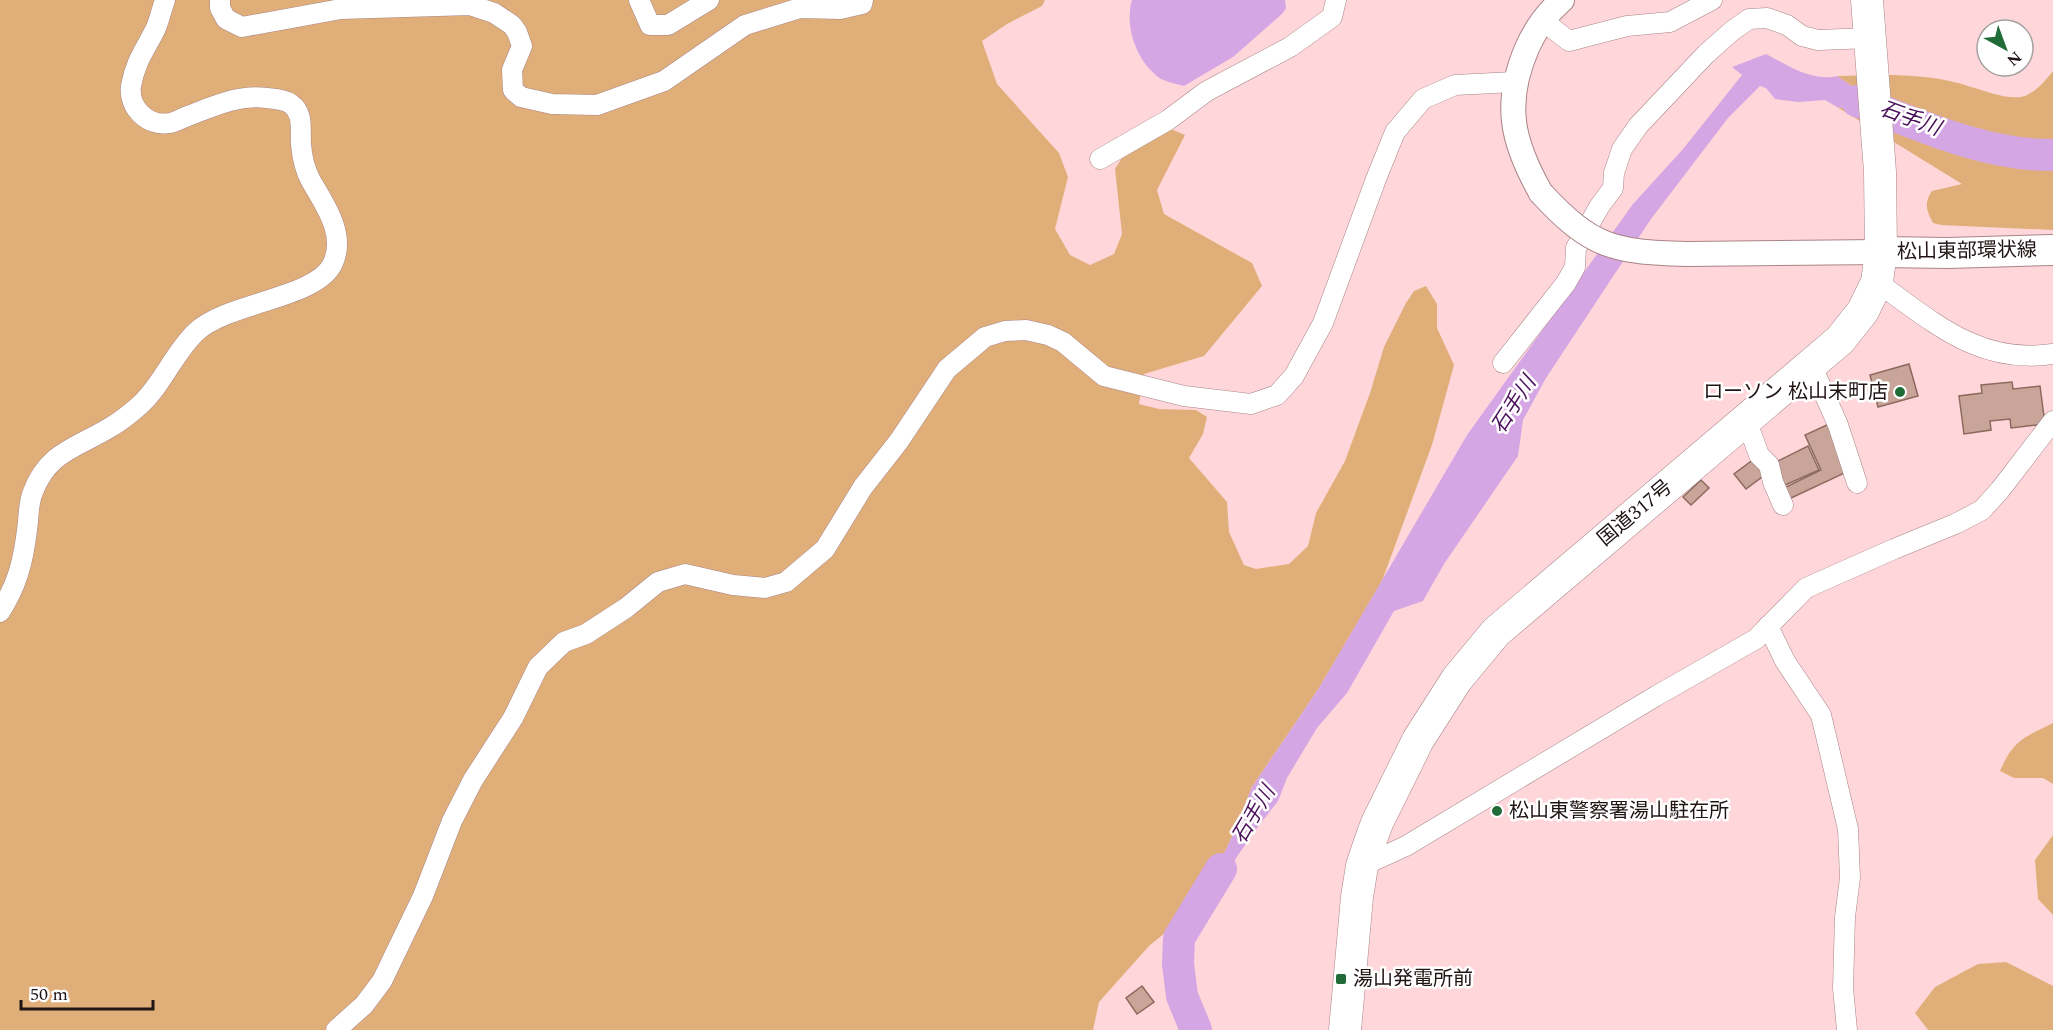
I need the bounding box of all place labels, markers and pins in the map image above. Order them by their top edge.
place label: ローソン 松山末町店 [1703,377,1888,407]
marker: ローソン 松山末町店 [1893,385,1907,399]
place label: 松山東警察署湯山駐在所 [1509,796,1729,826]
marker: 松山東警察署湯山駐在所 [1490,804,1504,818]
place label: 湯山発電所前 [1353,964,1473,994]
marker: 湯山発電所前 [1334,972,1348,986]

